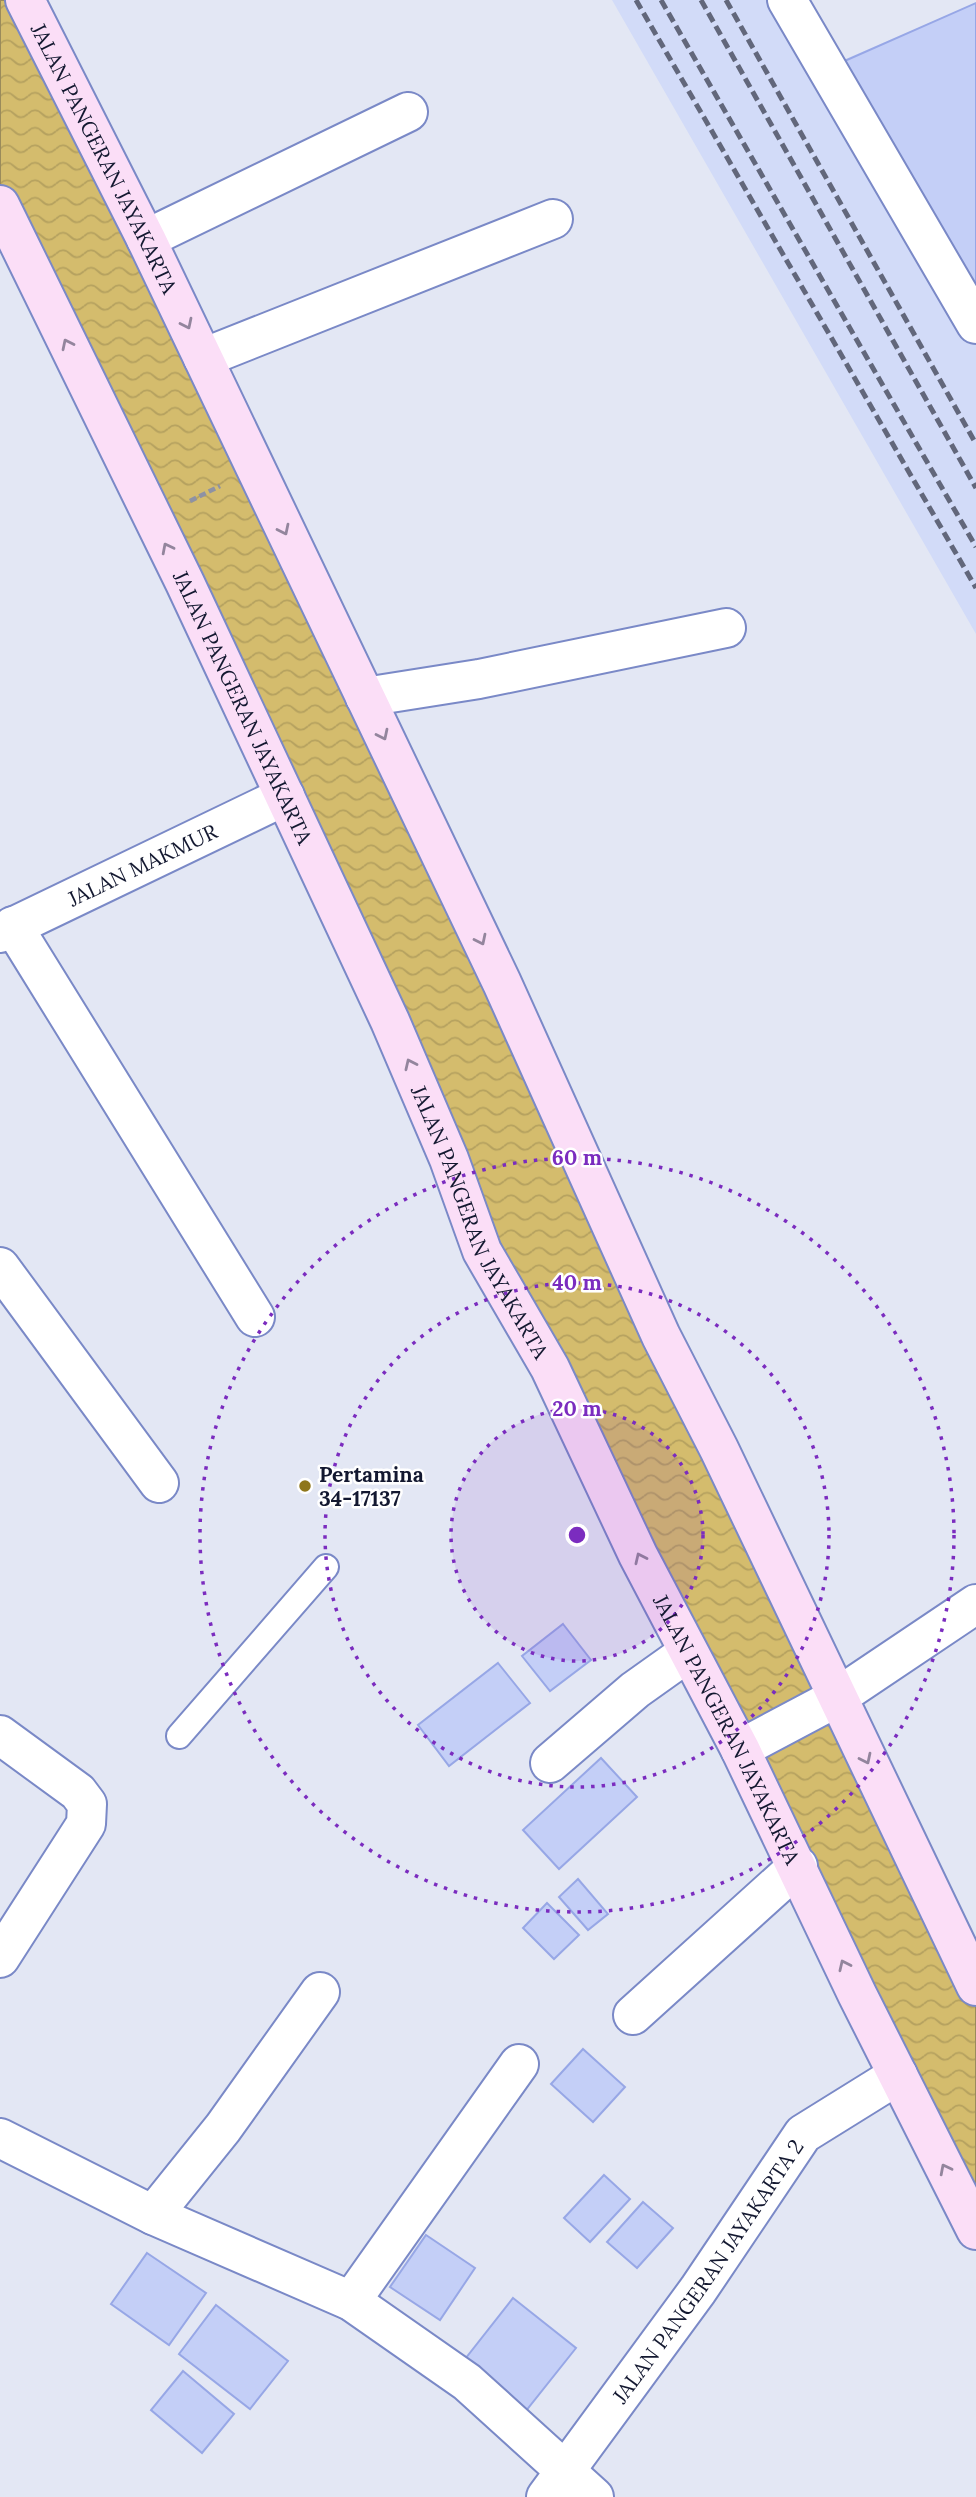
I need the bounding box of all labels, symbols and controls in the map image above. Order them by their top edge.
street label: JALAN PANGERAN JAYAKARTA [25,18,184,298]
one-way arrow [179,317,193,329]
one-way arrow [61,339,75,351]
one-way arrow [276,523,290,535]
one-way arrow [161,543,175,555]
street label: JALAN PANGERAN JAYAKARTA [167,565,319,849]
one-way arrow [374,728,388,740]
street label: JALAN MAKMUR [62,817,222,912]
one-way arrow [472,933,486,945]
one-way arrow [404,1059,418,1071]
street label: JALAN PANGERAN JAYAKARTA [405,1080,555,1364]
text: 60 m [552,1144,602,1171]
text: 40 m [552,1269,602,1296]
text: 20 m [552,1395,602,1422]
place label: Pertamina 34-17137 [319,1461,424,1512]
marker: Pertamina 34-17137 [297,1478,313,1494]
centre of rings [565,1523,589,1547]
one-way arrow [634,1553,648,1565]
street label: JALAN PANGERAN JAYAKARTA [647,1589,807,1869]
one-way arrow [857,1752,871,1764]
one-way arrow [838,1960,852,1972]
street label: JALAN PANGERAN JAYAKARTA 2 [606,2134,809,2409]
one-way arrow [940,2164,954,2176]

